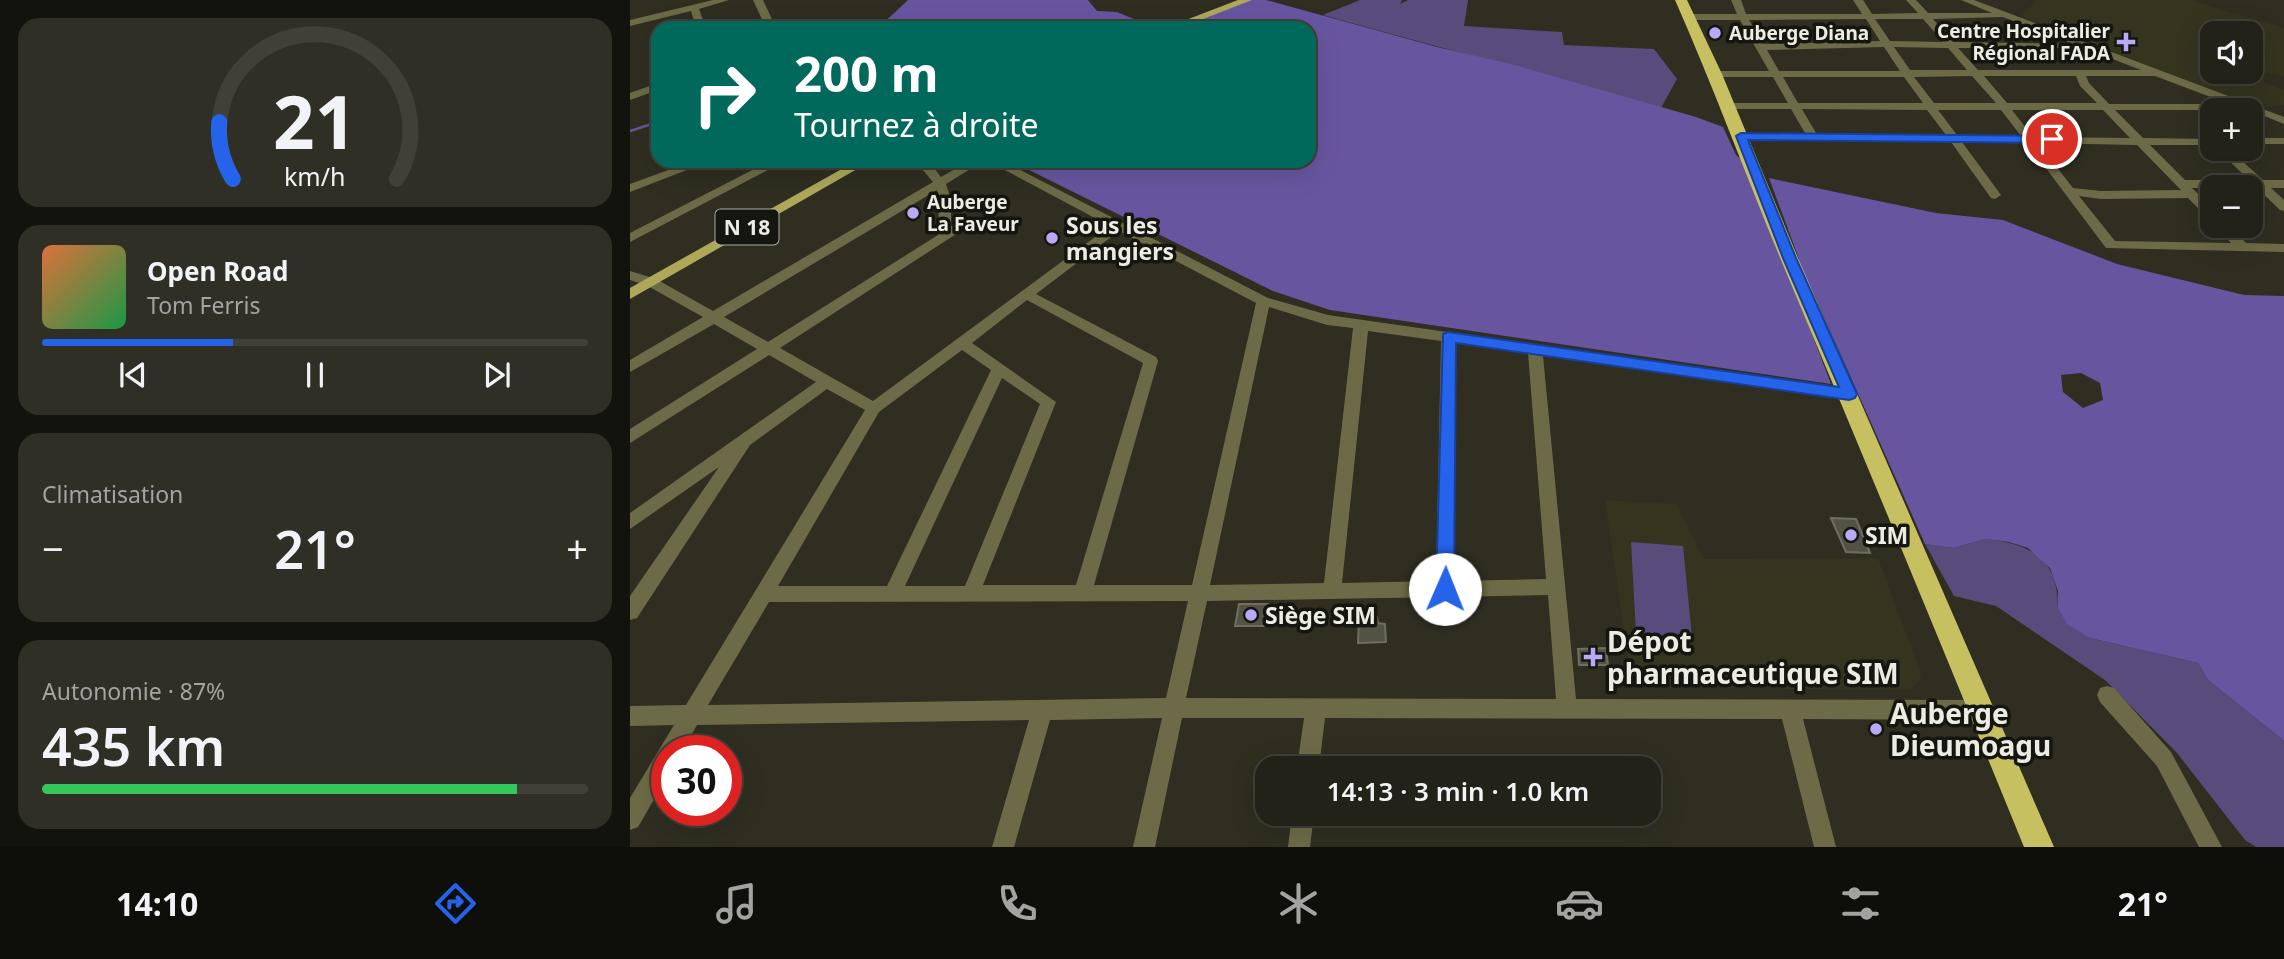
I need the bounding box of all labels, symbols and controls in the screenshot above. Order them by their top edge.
place label: Centre Hospitalier Régional FADA [1937,18,2111,66]
place label: Auberge Diana [1729,20,1869,46]
map controls [2200,21,2263,238]
button: sound [2200,21,2263,84]
marker: Auberge Diana [1707,25,1723,41]
marker: Centre Hospitalier Régional FADA [2116,32,2136,52]
text: 200 m [794,40,939,106]
icon: right [679,49,770,140]
text: 21 [273,71,357,170]
button: + [2200,98,2263,161]
text: Tournez à droite [794,103,1039,146]
pin [2022,109,2082,169]
icon: arrive [2033,120,2071,158]
text: km/h [284,158,346,192]
button: − [2200,175,2263,238]
place label: Auberge La Faveur [927,189,1019,237]
marker: Auberge La Faveur [905,205,921,221]
place label: Sous les mangiers [1066,209,1174,267]
road number: N 18 [716,210,778,244]
marker: Sous les mangiers [1044,230,1060,246]
text: Open Road [147,253,289,289]
text: Tom Ferris [147,289,260,321]
icon: previous [114,356,152,394]
icon: pause [296,356,334,394]
icon: next [478,356,516,394]
text: Climatisation [42,478,183,510]
text: 21° [274,513,356,584]
place label: SIM [1865,519,1908,551]
text: − [42,522,64,574]
text: + [566,522,588,574]
marker: SIM [1843,527,1859,543]
position arrow [1408,552,1482,626]
place label: Siège SIM [1265,599,1376,631]
marker: Siège SIM [1243,607,1259,623]
place label: Dépot pharmaceutique SIM [1607,622,1899,692]
marker: Dépot pharmaceutique SIM [1585,649,1601,665]
text: Autonomie · 87% [42,675,225,707]
place label: Auberge Dieumoagu [1890,694,2051,764]
text: 435 km [42,710,225,781]
marker: Auberge Dieumoagu [1868,721,1884,737]
speed limit sign: 30 [651,735,742,826]
text: 14:13 · 3 min · 1.0 km [1327,773,1589,809]
icon: directions [431,879,480,928]
icon: music [712,879,761,928]
icon: phone [993,879,1042,928]
icon: climate [1274,879,1323,928]
icon: car [1555,879,1604,928]
icon: filters [1836,879,1885,928]
text: 14:10 [116,882,198,925]
text: 21° [2118,882,2168,925]

